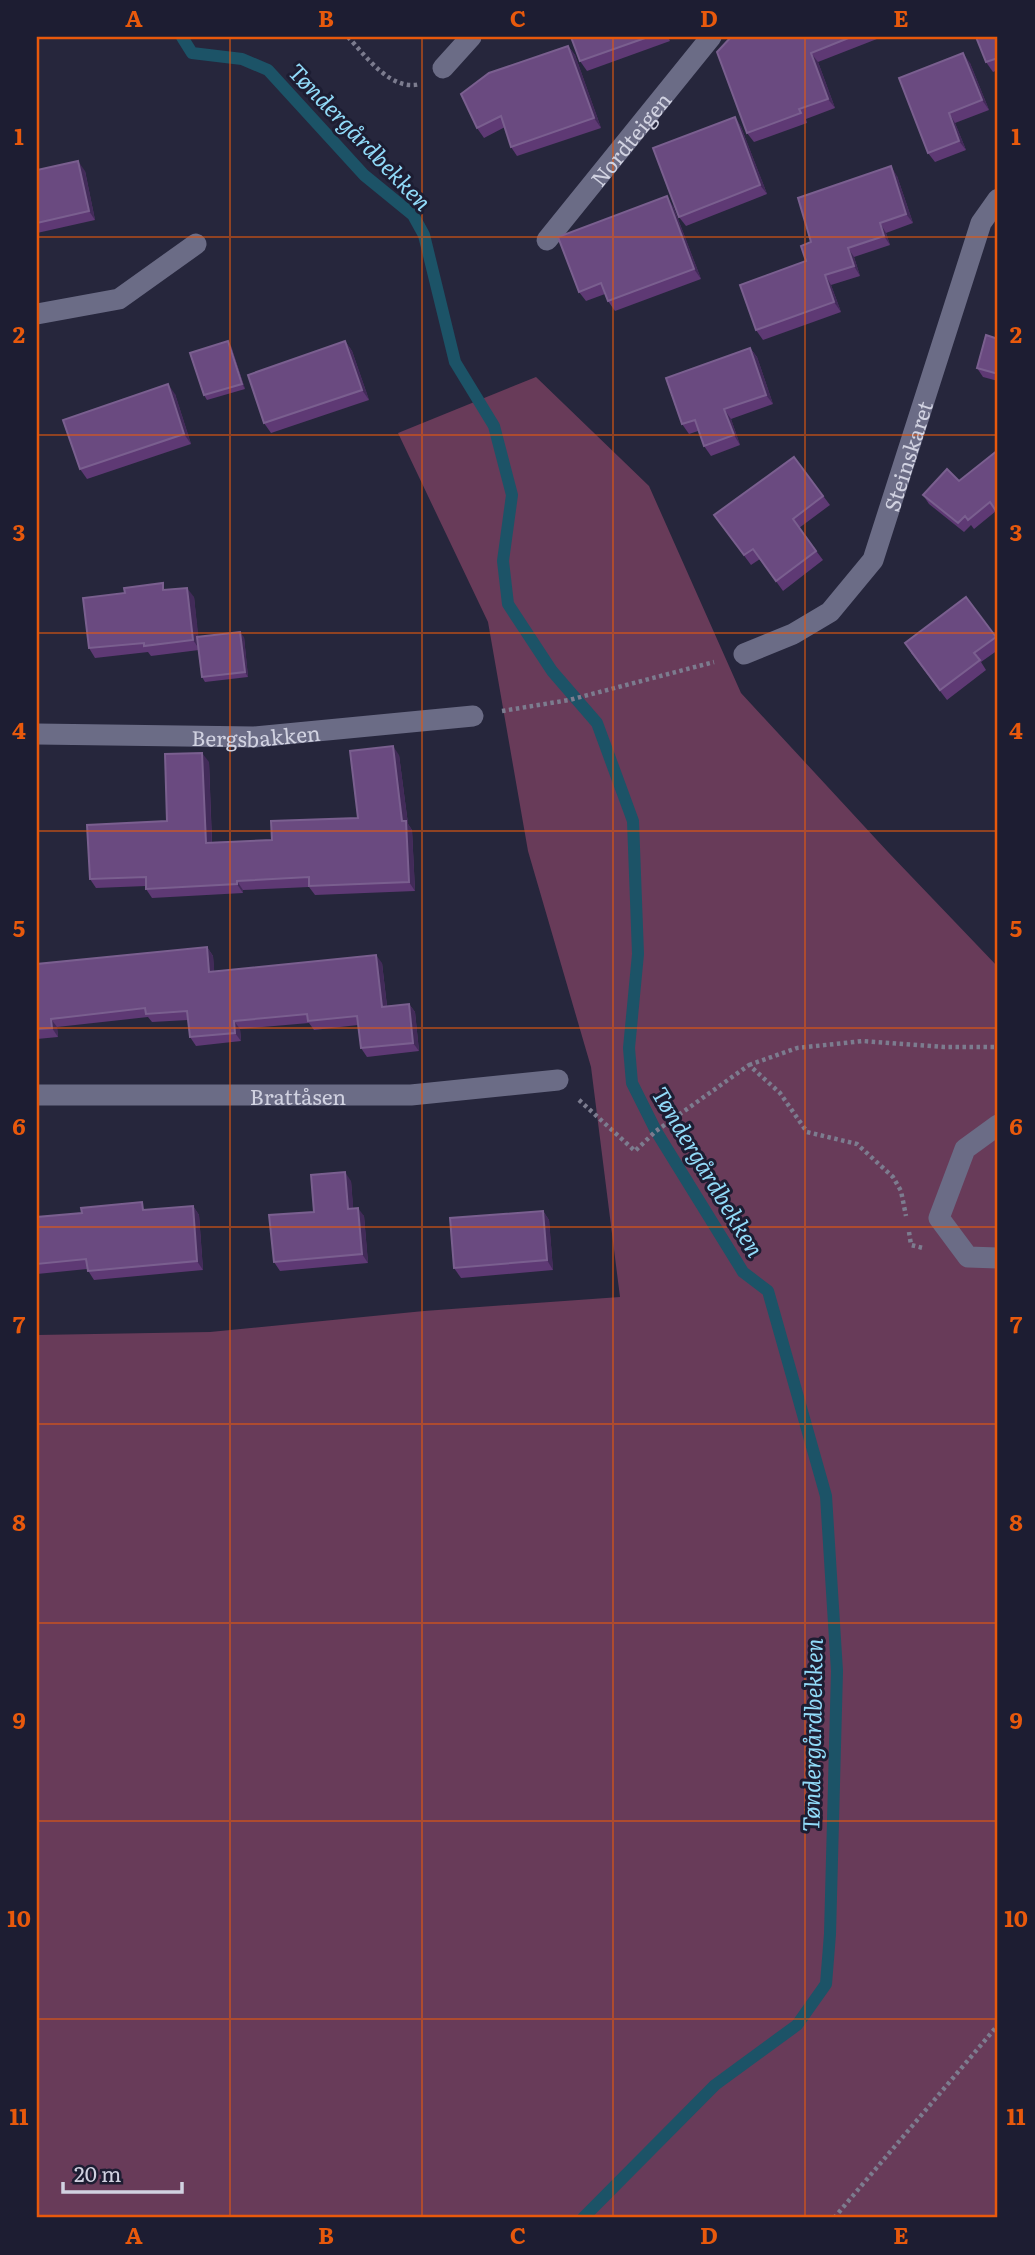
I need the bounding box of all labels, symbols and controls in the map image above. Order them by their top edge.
text: A [125,0,143,34]
text: B [318,0,334,34]
text: C [510,0,526,34]
text: D [700,0,718,34]
text: E [893,0,909,34]
water label: Tøndergårdbekken [282,55,440,217]
street label: Nordteigen [582,84,677,192]
text: 1 [14,118,24,152]
text: 1 [1011,118,1021,152]
text: 2 [13,316,25,350]
text: 2 [1010,316,1022,350]
street label: Steinskaret [874,396,939,515]
text: 3 [13,514,25,548]
text: 3 [1010,514,1022,548]
text: 4 [12,712,26,746]
text: 4 [1009,712,1023,746]
street label: Bergsbakken [191,715,322,753]
text: 5 [13,910,25,944]
text: 5 [1010,910,1022,944]
street label: Brattåsen [250,1080,346,1111]
water label: Tøndergårdbekken [645,1080,773,1263]
text: 6 [12,1108,26,1142]
text: 6 [1009,1108,1023,1142]
text: 7 [13,1306,26,1340]
text: 7 [1010,1306,1023,1340]
text: 8 [12,1504,26,1538]
text: 8 [1009,1504,1023,1538]
water label: Tøndergårdbekken [792,1638,830,1832]
text: 9 [12,1702,26,1736]
text: 9 [1009,1702,1023,1736]
text: 10 [7,1900,31,1934]
text: 10 [1004,1900,1028,1934]
text: 11 [9,2098,29,2132]
text: 11 [1006,2098,1026,2132]
scale bar [63,2150,182,2194]
text: 20 m [74,2157,121,2188]
text: A [125,2217,143,2251]
text: B [318,2217,334,2251]
text: C [510,2217,526,2251]
text: D [700,2217,718,2251]
text: E [893,2217,909,2251]

